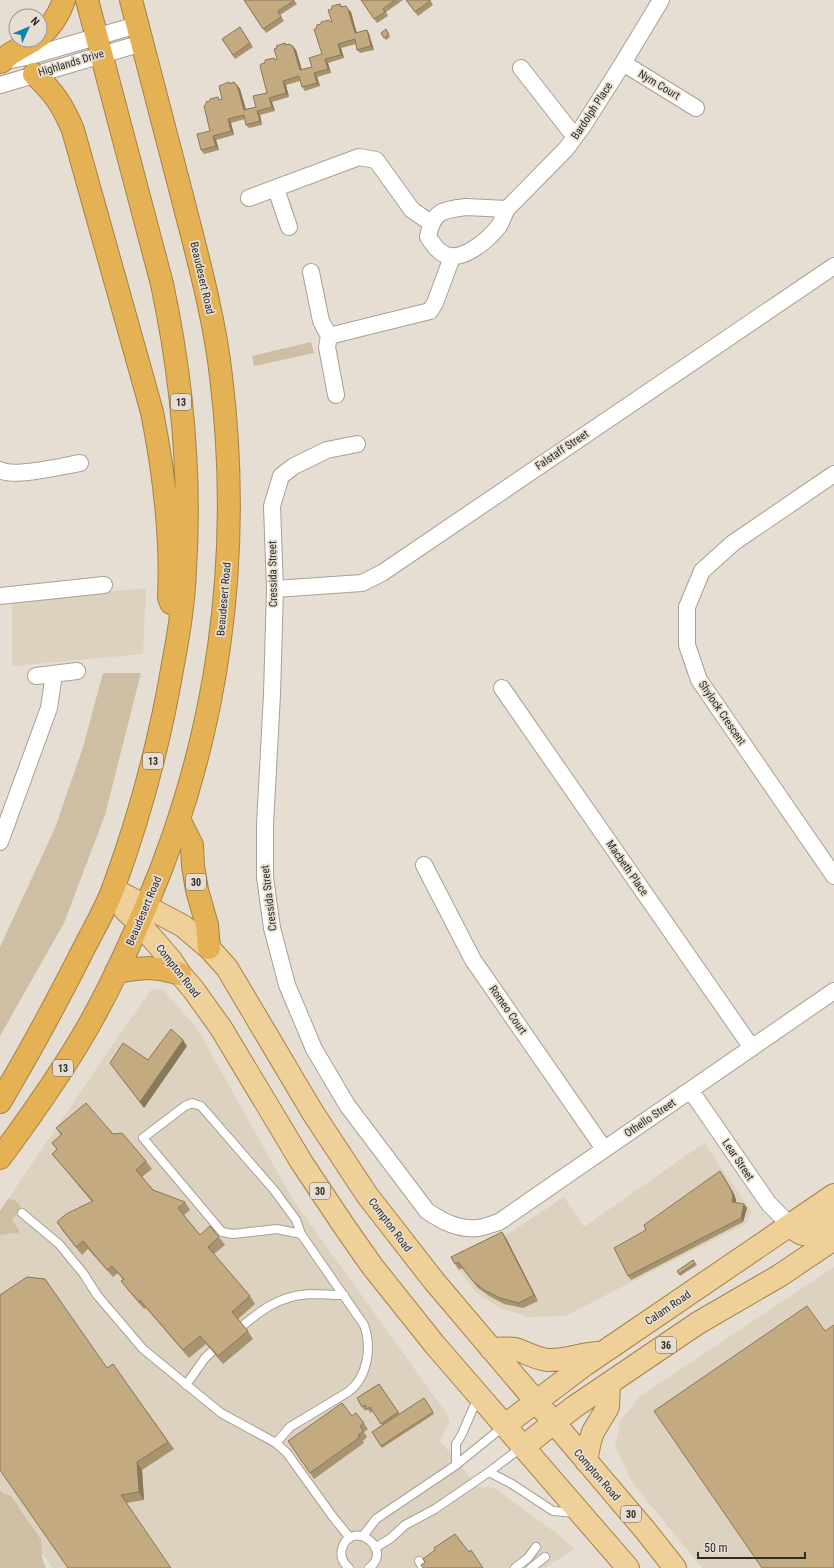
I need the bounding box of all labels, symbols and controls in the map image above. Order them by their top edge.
north arrow [8,8,48,48]
text: N [28,14,42,29]
street label: Highlands Drive [37,47,105,79]
street label: Nym Court [636,68,682,102]
street label: Bardolph Place [569,80,615,142]
street label: Beaudesert Road [187,240,217,316]
road number: 13 [171,394,191,410]
street label: Falstaff Street [533,427,591,473]
street label: Cressida Street [266,541,280,607]
street label: Beaudesert Road [214,562,234,636]
street label: Shylock Crescent [696,678,748,748]
road number: 13 [143,753,163,769]
street label: Macbeth Place [603,838,651,898]
street label: Cressida Street [259,864,279,932]
street label: Beaudesert Road [124,874,164,948]
road number: 30 [186,874,206,890]
street label: Compton Road [153,942,203,1000]
street label: Romeo Court [486,983,530,1037]
road number: 13 [53,1060,73,1076]
street label: Othello Street [622,1096,678,1140]
street label: Lear Street [719,1137,757,1183]
road number: 30 [310,1183,330,1199]
street label: Compton Road [366,1196,414,1254]
street label: Calam Road [643,1288,693,1328]
road number: 36 [656,1337,676,1353]
street label: Compton Road [571,1447,623,1503]
road number: 30 [621,1506,641,1522]
scale bar [698,1534,805,1560]
text: 50 m [704,1541,728,1555]

